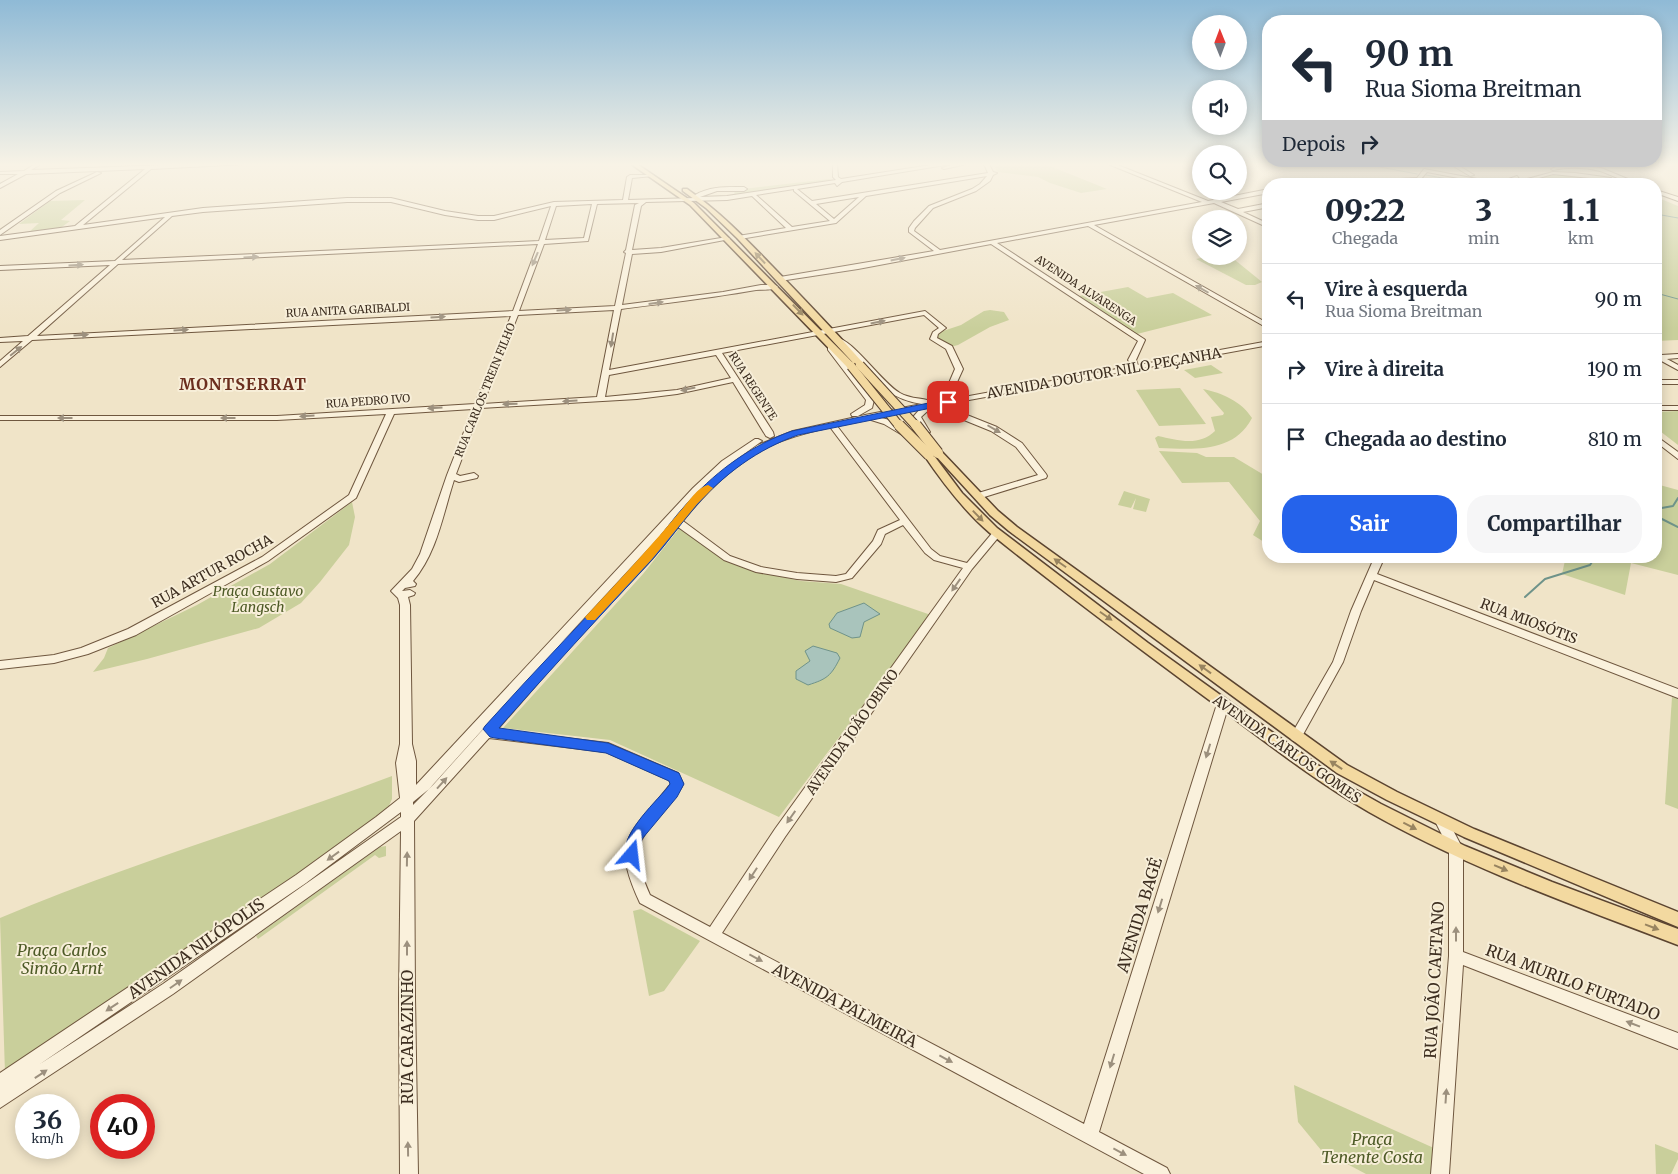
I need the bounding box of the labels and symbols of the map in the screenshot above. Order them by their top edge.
north arrow [1192,15,1248,70]
street label: AVENIDA ALVARENGA [1032,251,1140,328]
one-way arrow [243,252,259,260]
one-way arrow [531,252,539,267]
one-way arrow [754,252,766,264]
one-way arrow [891,255,906,263]
one-way arrow [68,260,84,268]
one-way arrow [1196,285,1209,294]
one-way arrow [649,298,665,306]
street label: RUA ANITA GARIBALDI [285,300,411,320]
one-way arrow [792,303,804,315]
one-way arrow [557,306,573,314]
one-way arrow [430,312,446,320]
one-way arrow [870,317,886,325]
street label: RUA CARLOS TREIN FILHO [452,321,518,459]
one-way arrow [173,326,189,334]
one-way arrow [73,331,89,339]
one-way arrow [607,333,615,349]
street label: AVENIDA DOUTOR NILO PEÇANHA [984,343,1223,403]
one-way arrow [9,346,22,357]
street label: RUA REGENTE [726,349,780,423]
district label: MONTSERRAT [179,374,307,394]
pin [927,381,969,423]
one-way arrow [680,386,696,394]
street label: RUA PEDRO IVO [325,391,411,411]
one-way arrow [562,398,578,406]
one-way arrow [502,400,518,408]
one-way arrow [427,404,443,412]
one-way arrow [299,413,315,421]
one-way arrow [57,414,73,422]
one-way arrow [220,414,236,422]
one-way arrow [987,425,1001,434]
one-way arrow [972,509,984,521]
street label: RUA ARTUR ROCHA [148,530,276,612]
one-way arrow [1053,558,1066,568]
one-way arrow [951,578,961,592]
park label: Praça Gustavo Langsch [213,582,303,616]
street label: RUA MIOSÓTIS [1478,594,1580,648]
one-way arrow [1099,611,1113,621]
one-way arrow [1198,665,1211,675]
street label: AVENIDA JOÃO OBINO [801,666,902,799]
street label: AVENIDA CARLOS GOMES [1209,690,1365,807]
one-way arrow [1204,743,1212,758]
one-way arrow [1329,760,1343,770]
one-way arrow [436,777,447,790]
one-way arrow [786,810,796,824]
one-way arrow [1403,822,1417,830]
position arrow [605,828,657,880]
one-way arrow [326,851,340,861]
one-way arrow [403,851,411,867]
street label: AVENIDA BAGÉ [1112,854,1166,976]
one-way arrow [1494,864,1509,872]
one-way arrow [748,867,758,880]
street label: AVENIDA NILÓPOLIS [123,893,268,1003]
one-way arrow [1156,898,1164,913]
street label: RUA JOÃO CAETANO [1420,900,1448,1059]
one-way arrow [1645,923,1660,931]
one-way arrow [1452,926,1460,942]
street label: RUA MURILO FURTADO [1483,939,1663,1025]
park label: Praça Carlos Simão Arnt [17,940,107,978]
one-way arrow [403,940,411,956]
one-way arrow [749,954,763,962]
street label: AVENIDA PALMEIRA [768,958,921,1052]
street label: RUA CARAZINHO [397,969,417,1104]
one-way arrow [169,979,183,989]
one-way arrow [105,1002,119,1012]
one-way arrow [1625,1020,1640,1027]
one-way arrow [1108,1054,1116,1069]
one-way arrow [939,1055,953,1063]
one-way arrow [34,1069,47,1078]
one-way arrow [1442,1088,1450,1104]
speed limit sign: 40 [90,1094,155,1159]
park label: Praça Tenente Costa [1321,1129,1423,1167]
one-way arrow [404,1141,412,1157]
one-way arrow [1113,1148,1127,1156]

